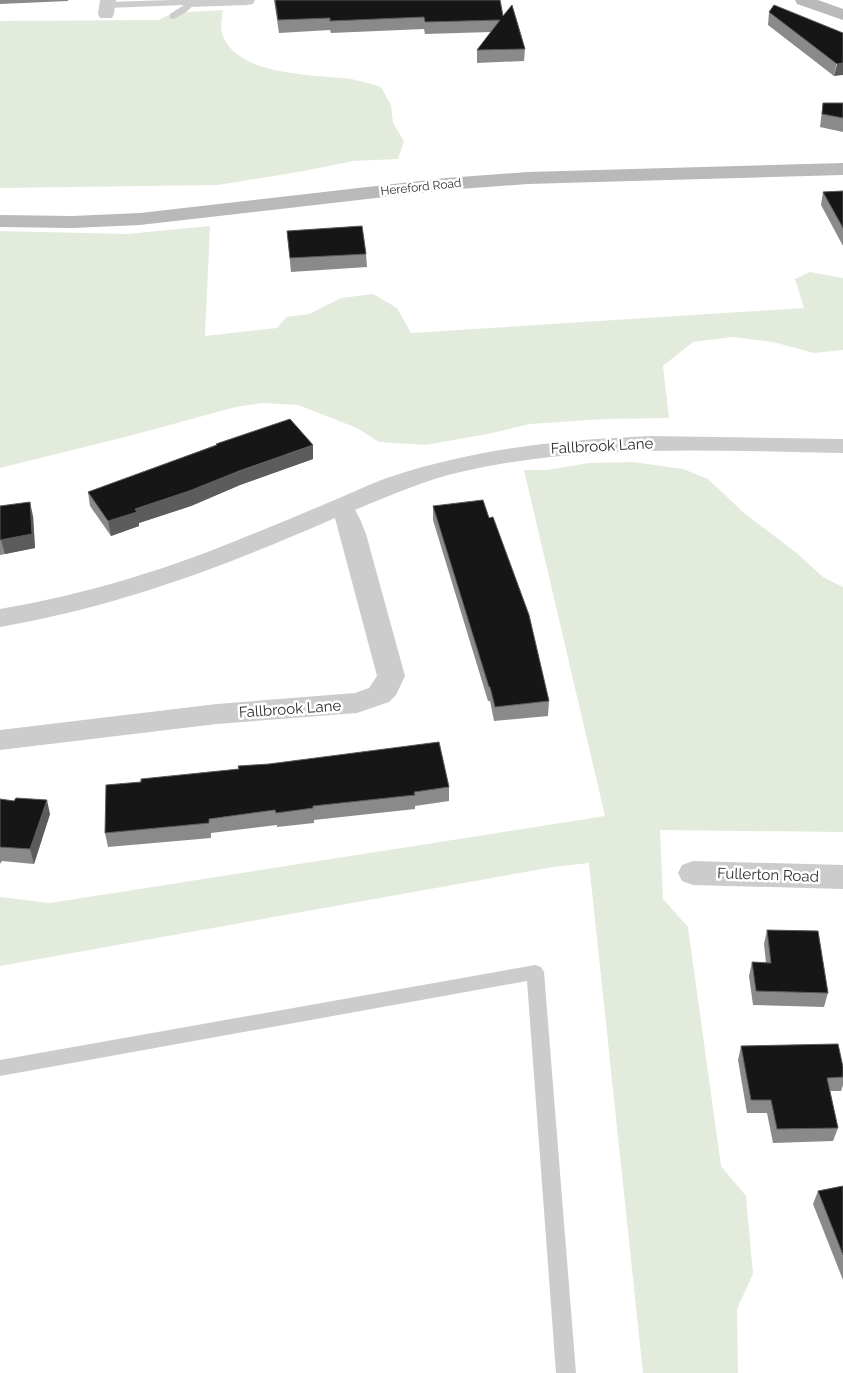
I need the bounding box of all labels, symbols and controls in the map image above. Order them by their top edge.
street label: Hereford Road [380,176,462,198]
street label: Fallbrook Lane [550,434,654,458]
street label: Fallbrook Lane [238,696,342,722]
street label: Fullerton Road [717,864,819,886]

